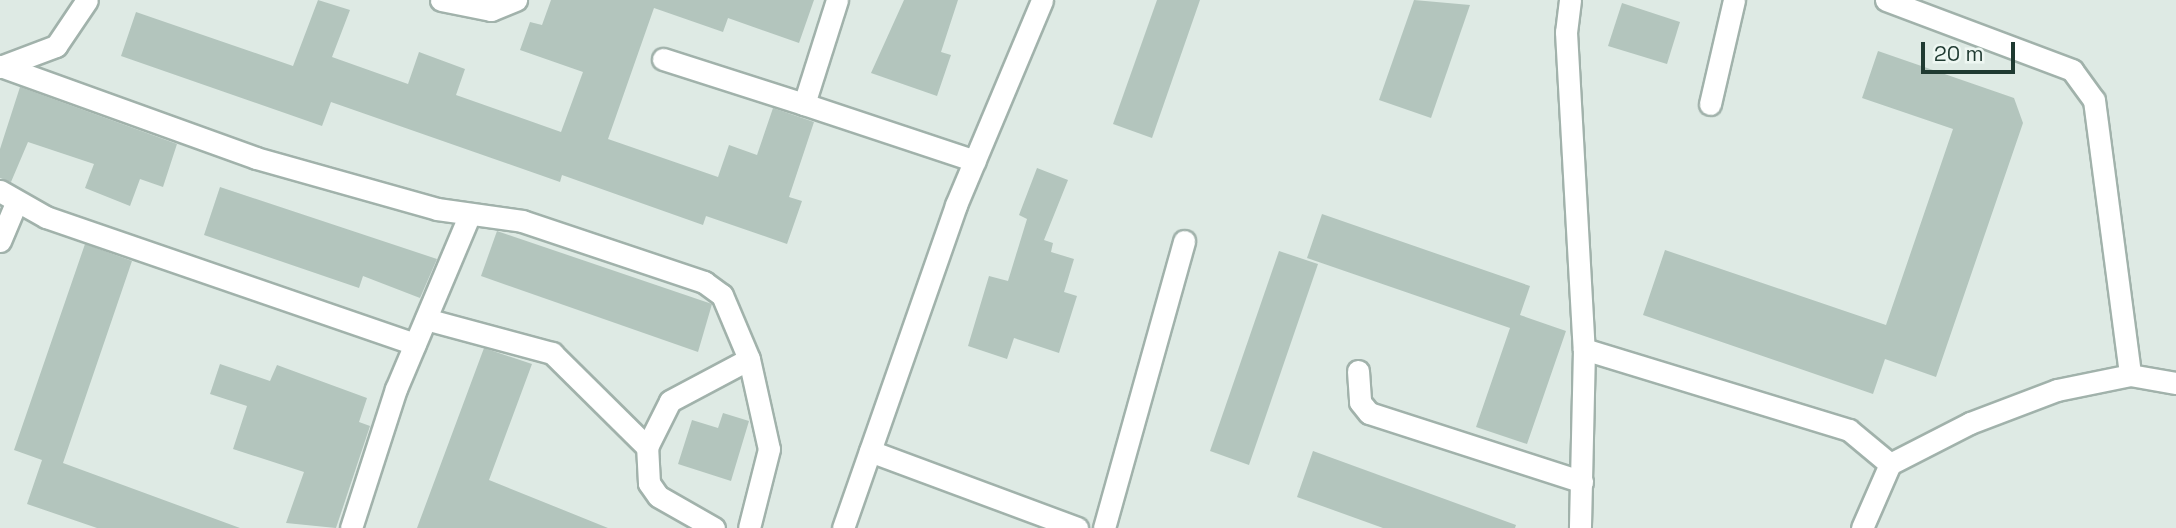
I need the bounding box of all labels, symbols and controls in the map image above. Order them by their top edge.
scale bar [1924,28,2018,72]
text: 20 m [1934,40,1984,67]

